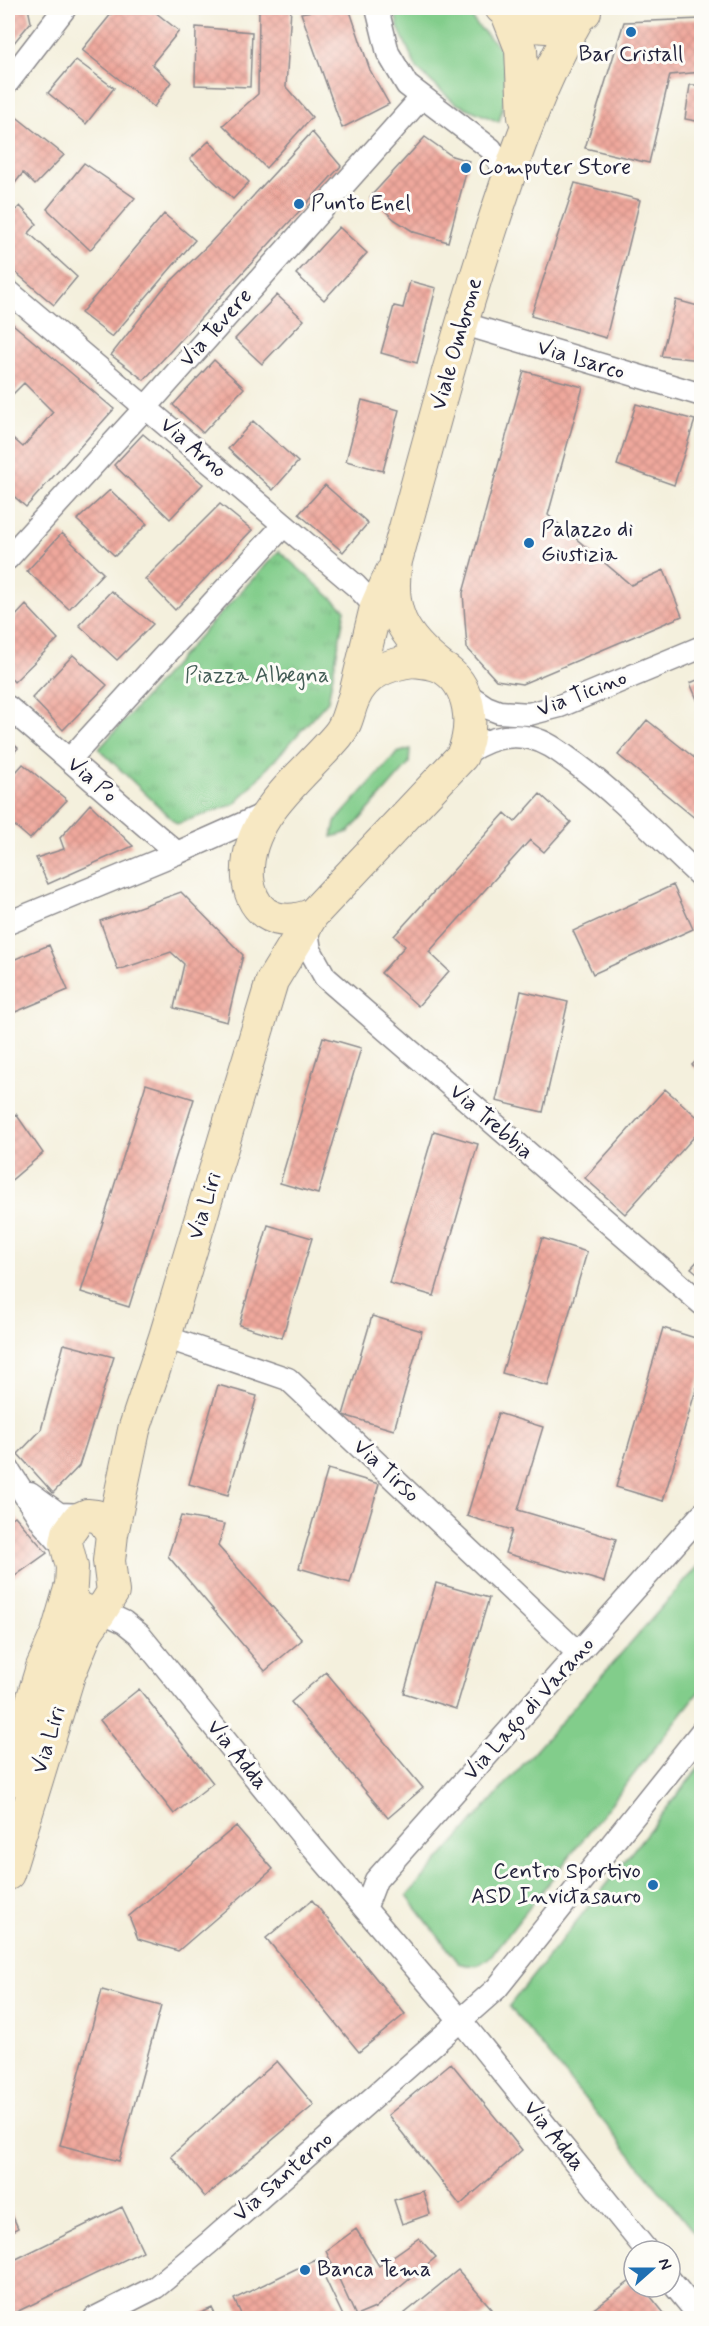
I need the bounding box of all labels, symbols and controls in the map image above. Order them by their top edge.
marker: Bar Cristall [624,25,638,39]
place label: Bar Cristall [579,41,683,69]
place label: Computer Store [478,154,631,182]
marker: Computer Store [459,161,473,175]
place label: Punto Enel [311,190,411,218]
marker: Punto Enel [292,197,306,211]
street label: Viale Ombrone [425,274,489,413]
street label: Via Tevere [173,283,259,373]
street label: Via Isarco [534,333,628,387]
street label: Via Arno [154,411,232,485]
place label: Palazzo di Giustizia [541,516,633,569]
marker: Palazzo di Giustizia [522,536,536,550]
park label: Piazza Albegna [185,662,329,691]
street label: Via Ticino [533,664,631,724]
street label: Via Po [61,751,123,809]
street label: Via Trebbia [443,1078,539,1166]
street label: Via Liri [182,1169,228,1243]
street label: Via Tirso [347,1433,425,1509]
street label: Via Lago di Varano [457,1631,603,1789]
street label: Via Liri [26,1703,72,1777]
street label: Via Adda [200,1714,274,1796]
place label: Centro Sportivo ASD Invictasauro [471,1858,641,1911]
marker: Centro Sportivo ASD Invictasauro [646,1878,660,1892]
street label: Via Adda [517,2095,591,2177]
street label: Via Santerno [227,2126,339,2228]
north arrow [622,2239,682,2299]
text: N [653,2255,676,2273]
place label: Banca Tema [317,2256,431,2284]
marker: Banca Tema [298,2263,312,2277]

